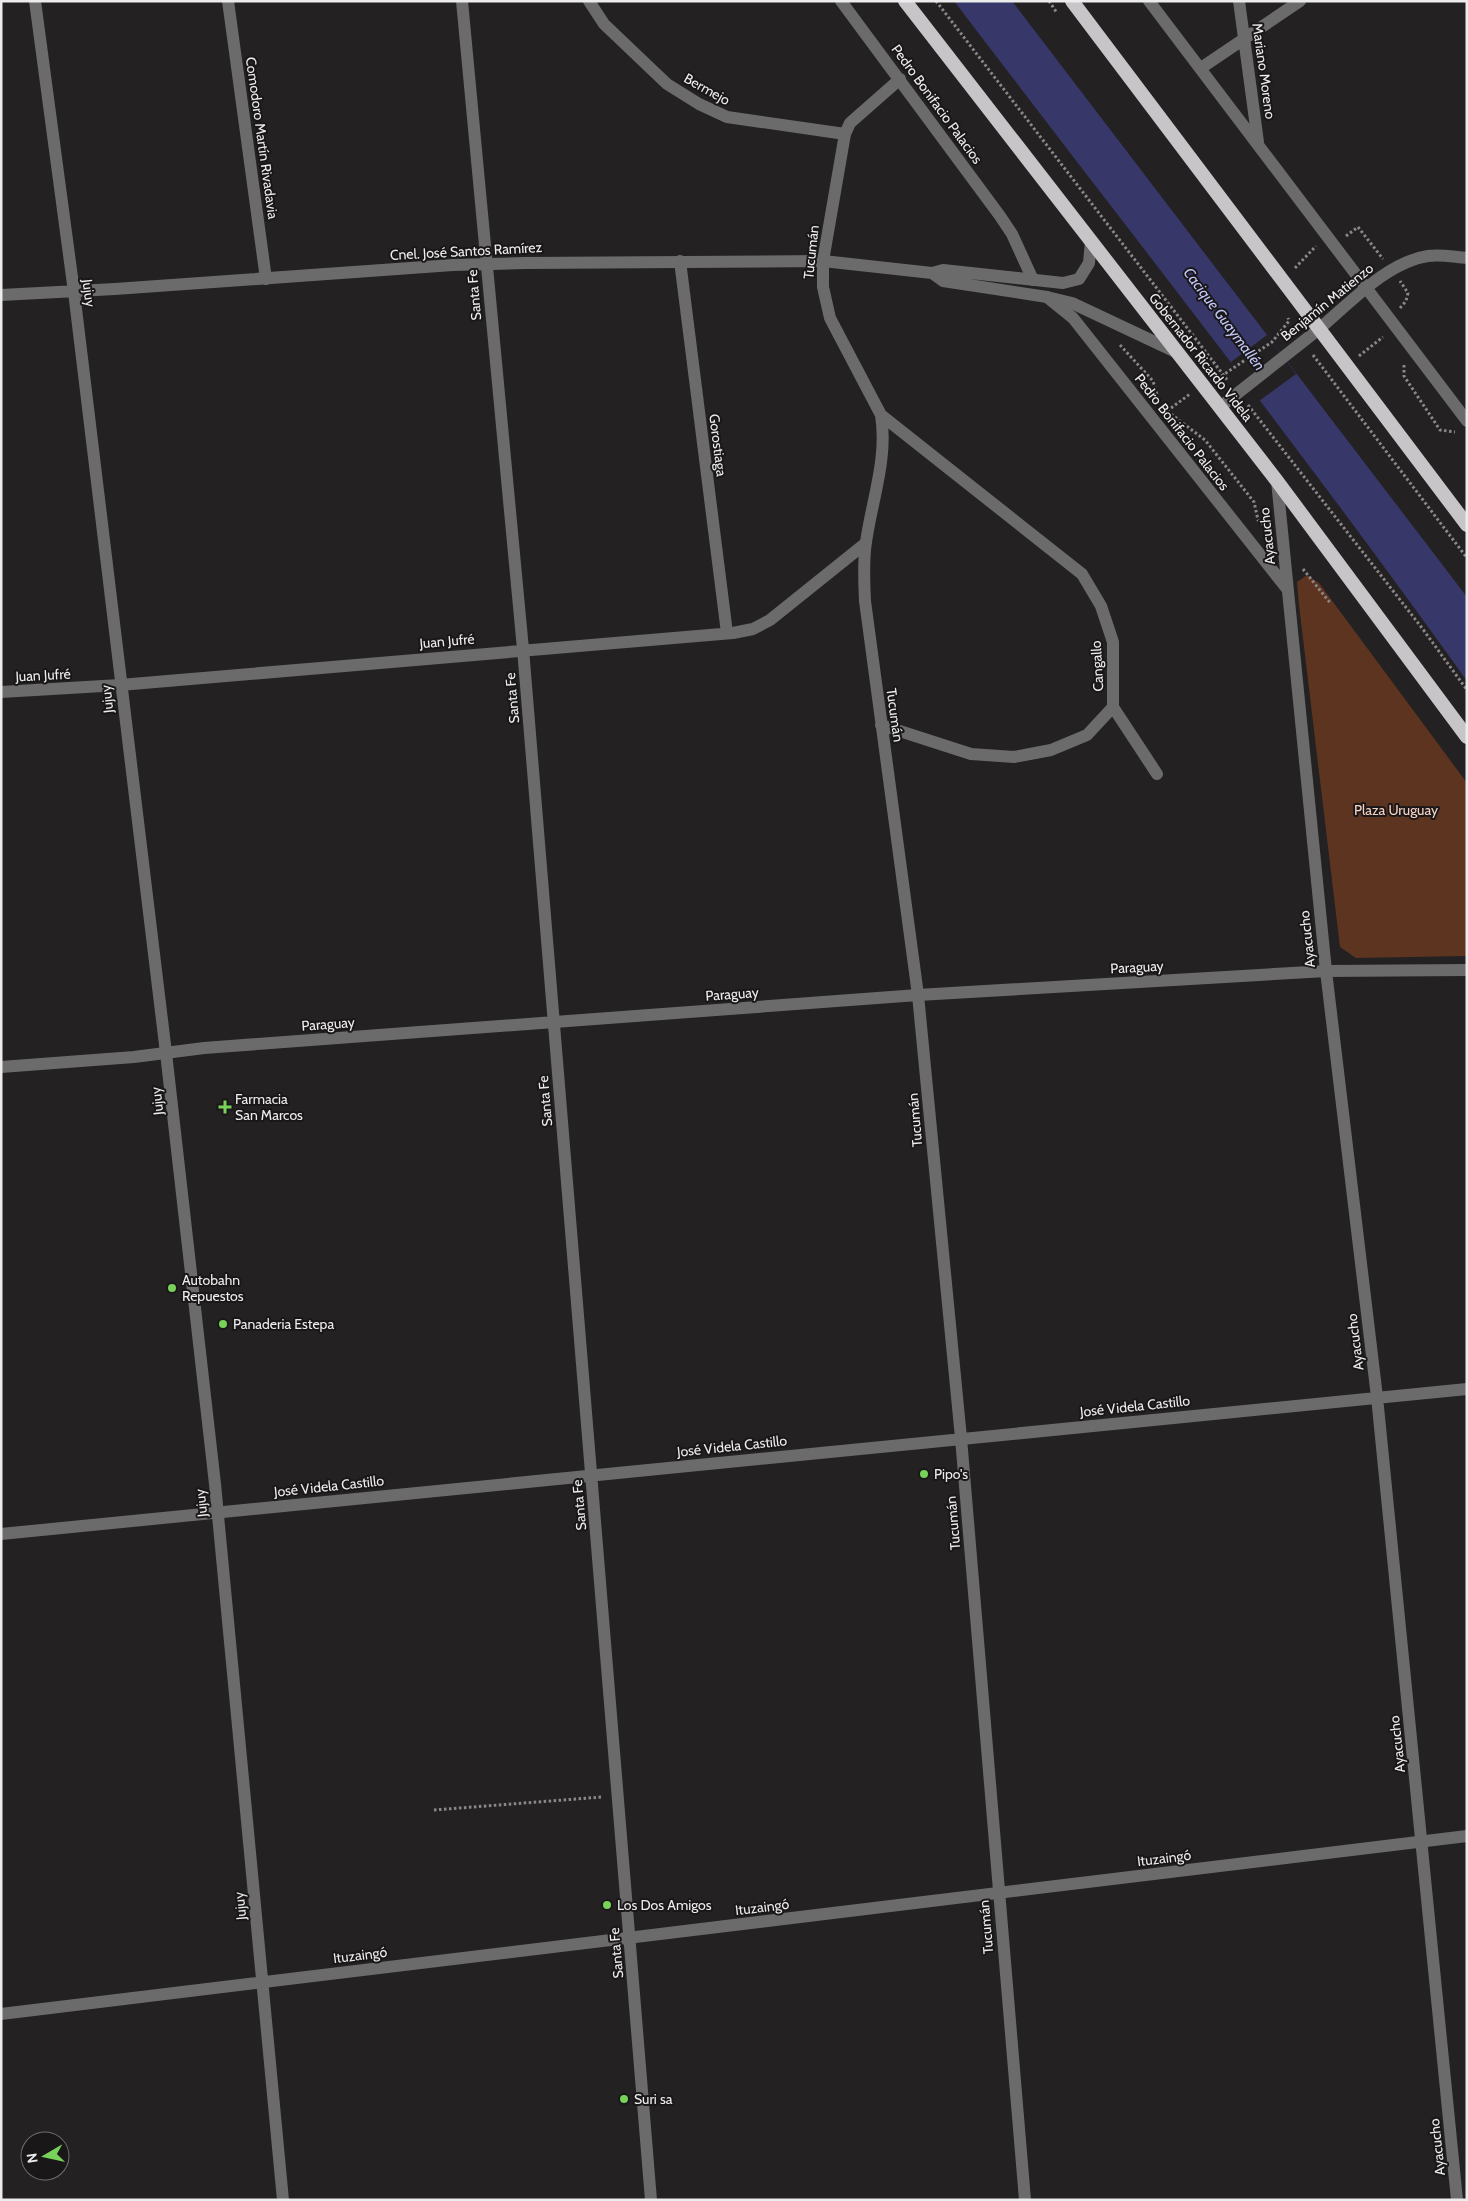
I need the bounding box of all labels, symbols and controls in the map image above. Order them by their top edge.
street label: Mariano Moreno [1248,22,1280,120]
street label: Pedro Bonifacio Palacios [888,41,987,168]
street label: Comodoro Martín Rivadavia [242,56,282,220]
street label: Bermejo [681,69,734,109]
street label: Tucumán [799,224,823,280]
street label: Cnel. José Santos Ramírez [389,238,543,264]
street label: Benjamín Matienzo [1277,259,1377,345]
water label: Cacique Guaymallén [1179,264,1269,374]
street label: Santa Fe [463,269,485,321]
street label: Jujuy [78,277,100,308]
street label: Gobernador Ricardo Videla [1145,289,1257,425]
street label: Pedro Bonifacio Palacios [1131,370,1233,494]
street label: Gorostiaga [705,413,731,478]
street label: Ayacucho [1255,506,1279,565]
street label: Juan Jufré [418,630,475,652]
street label: Cangallo [1087,640,1107,692]
street label: Juan Jufré [14,665,71,685]
street label: Santa Fe [501,672,523,724]
street label: Jujuy [97,684,118,715]
street label: Tucumán [882,687,908,743]
park label: Plaza Uruguay [1354,801,1438,819]
street label: Ayacucho [1295,909,1319,968]
street label: Paraguay [1110,957,1164,977]
street label: Paraguay [705,983,759,1005]
street label: Paraguay [301,1013,355,1035]
street label: Santa Fe [534,1075,556,1127]
street label: Jujuy [147,1086,168,1117]
place label: Farmacia San Marcos [235,1090,303,1124]
street label: Tucumán [904,1092,926,1148]
marker: Farmacia San Marcos [219,1101,231,1113]
place label: Autobahn Repuestos [182,1271,244,1305]
marker: Autobahn Repuestos [166,1282,178,1294]
street label: Ayacucho [1343,1312,1367,1371]
place label: Panaderia Estepa [233,1315,334,1333]
marker: Panaderia Estepa [217,1318,229,1330]
street label: José Videla Castillo [1078,1391,1191,1421]
street label: José Videla Castillo [675,1431,788,1461]
place label: Pipo's [934,1465,968,1483]
marker: Pipo's [918,1468,930,1480]
street label: José Videla Castillo [272,1471,385,1501]
street label: Santa Fe [568,1479,590,1531]
street label: Jujuy [191,1488,212,1519]
street label: Tucumán [942,1495,964,1551]
street label: Ayacucho [1385,1714,1409,1773]
street label: Ituzaingó [1136,1846,1192,1870]
street label: Jujuy [230,1891,250,1922]
street label: Ituzaingó [734,1895,790,1919]
place label: Los Dos Amigos [617,1896,712,1914]
marker: Los Dos Amigos [601,1899,613,1911]
street label: Tucumán [975,1899,997,1955]
street label: Santa Fe [605,1927,627,1979]
street label: Ituzaingó [332,1943,388,1967]
place label: Suri sa [634,2090,673,2108]
marker: Suri sa [618,2093,630,2105]
street label: Ayacucho [1425,2117,1449,2176]
north arrow [20,2131,70,2181]
text: N [22,2152,42,2164]

